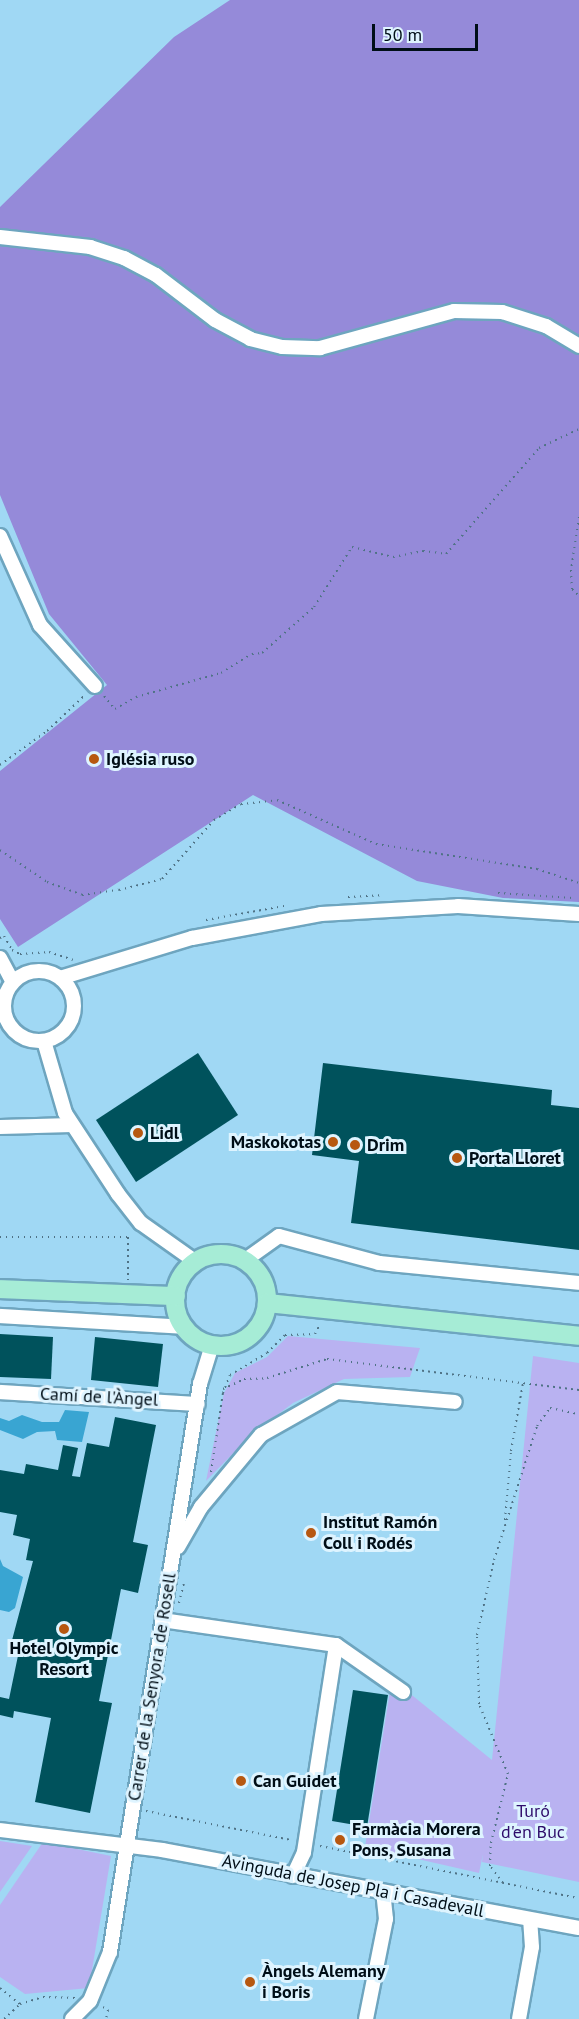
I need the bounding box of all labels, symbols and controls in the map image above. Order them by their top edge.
scale bar [375,12,482,50]
text: 50 m [383,23,422,46]
place label: Iglésia ruso [106,748,194,770]
marker: Iglésia ruso [87,752,101,766]
place label: Lidl [150,1122,179,1144]
marker: Lidl [131,1126,145,1140]
place label: Maskokotas [231,1131,321,1153]
place label: Drim [367,1134,404,1156]
marker: Maskokotas [326,1135,340,1149]
marker: Drim [348,1138,362,1152]
place label: Porta Lloret [469,1147,561,1169]
marker: Porta Lloret [450,1151,464,1165]
street label: Camí de l'Àngel [39,1383,159,1411]
place label: Institut Ramón Coll i Rodés [323,1512,437,1555]
marker: Institut Ramón Coll i Rodés [304,1526,318,1540]
street label: Carrer de la Senyora de Rosell [123,1572,181,1802]
marker: Hotel Olympic Resort [57,1622,71,1636]
place label: Hotel Olympic Resort [9,1638,119,1680]
place label: Can Guidet [253,1770,337,1792]
marker: Can Guidet [234,1774,248,1788]
park label: Turó d'en Buc [501,1801,565,1844]
place label: Farmàcia Morera Pons, Susana [352,1819,481,1862]
marker: Farmàcia Morera Pons, Susana [333,1833,347,1847]
street label: Avinguda de Josep Pla i Casadevall [220,1850,486,1922]
place label: Àngels Alemany i Boris [262,1961,386,2004]
marker: Àngels Alemany i Boris [243,1975,257,1989]

